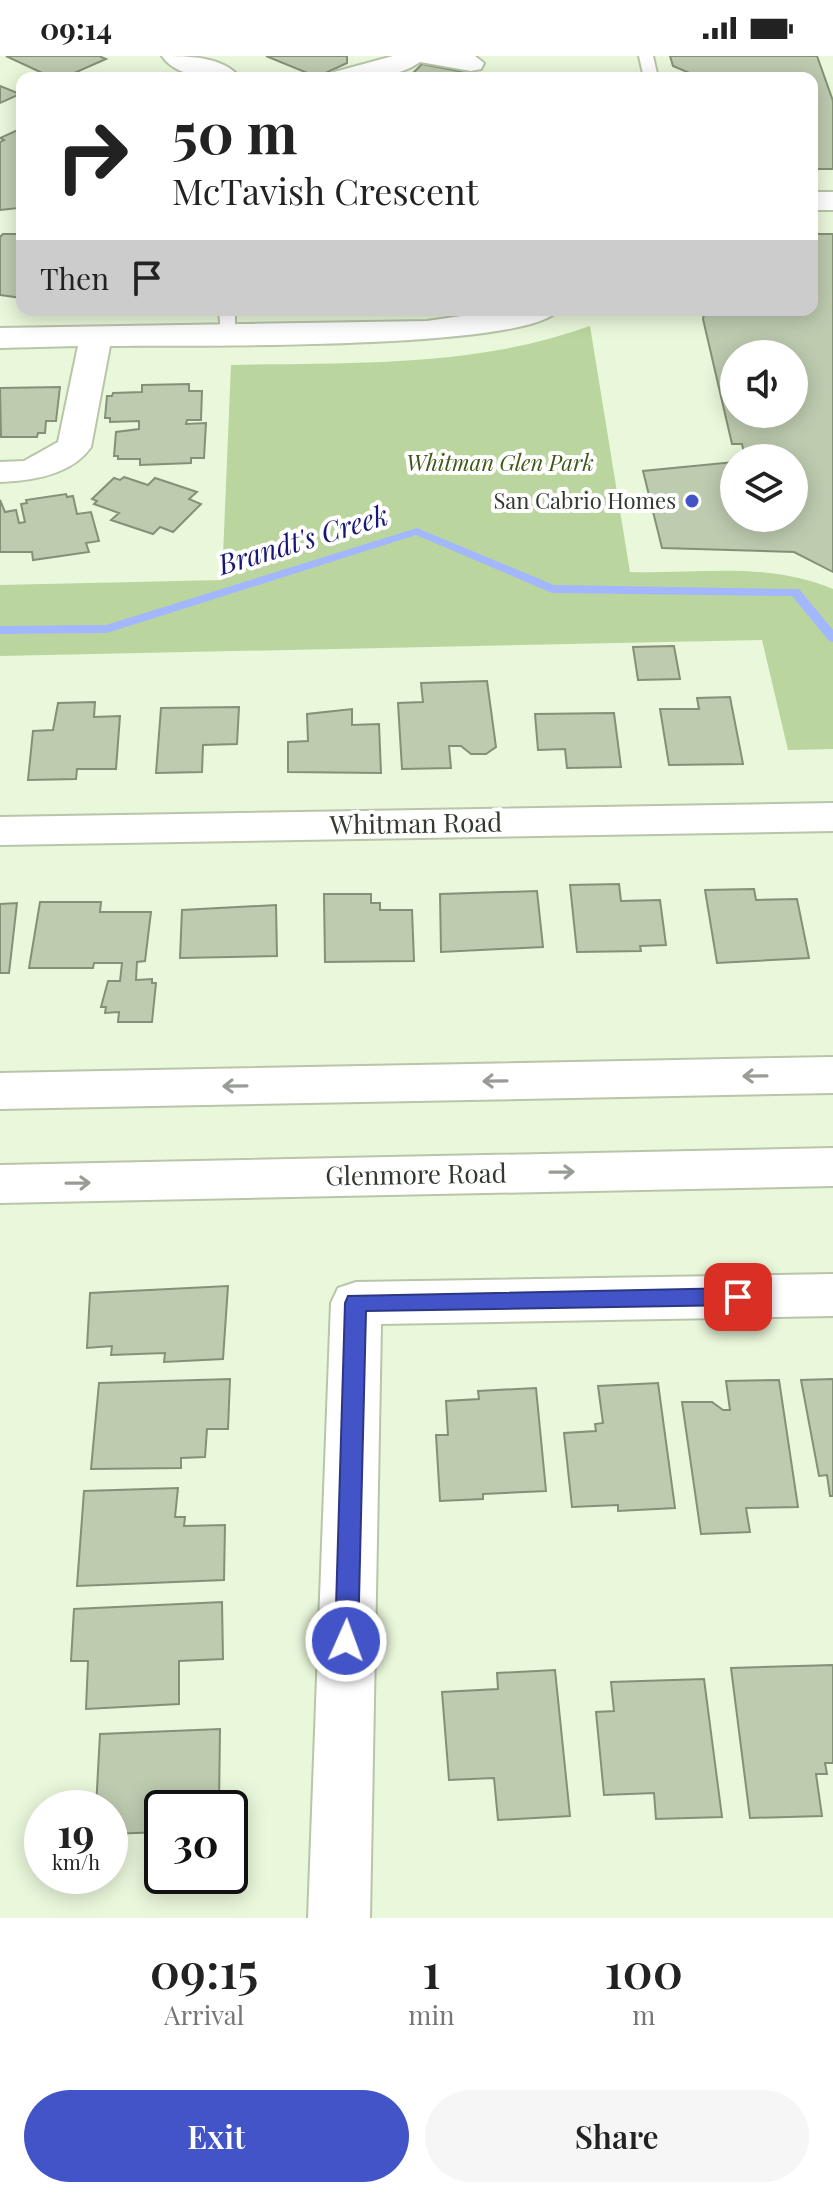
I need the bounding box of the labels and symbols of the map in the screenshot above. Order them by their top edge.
park label: Whitman Glen Park [406,447,594,477]
place label: San Cabrio Homes [493,485,676,515]
marker: San Cabrio Homes [683,492,701,510]
water label: Brandt's Creek [212,495,392,582]
street label: Whitman Road [328,803,503,842]
one-way arrow [742,1069,769,1084]
one-way arrow [482,1074,509,1089]
one-way arrow [222,1079,249,1094]
street label: Glenmore Road [325,1154,507,1193]
one-way arrow [548,1165,575,1180]
one-way arrow [64,1175,91,1190]
pin [704,1263,772,1331]
position arrow [304,1599,388,1683]
speed limit sign: 30 [144,1790,248,1894]

